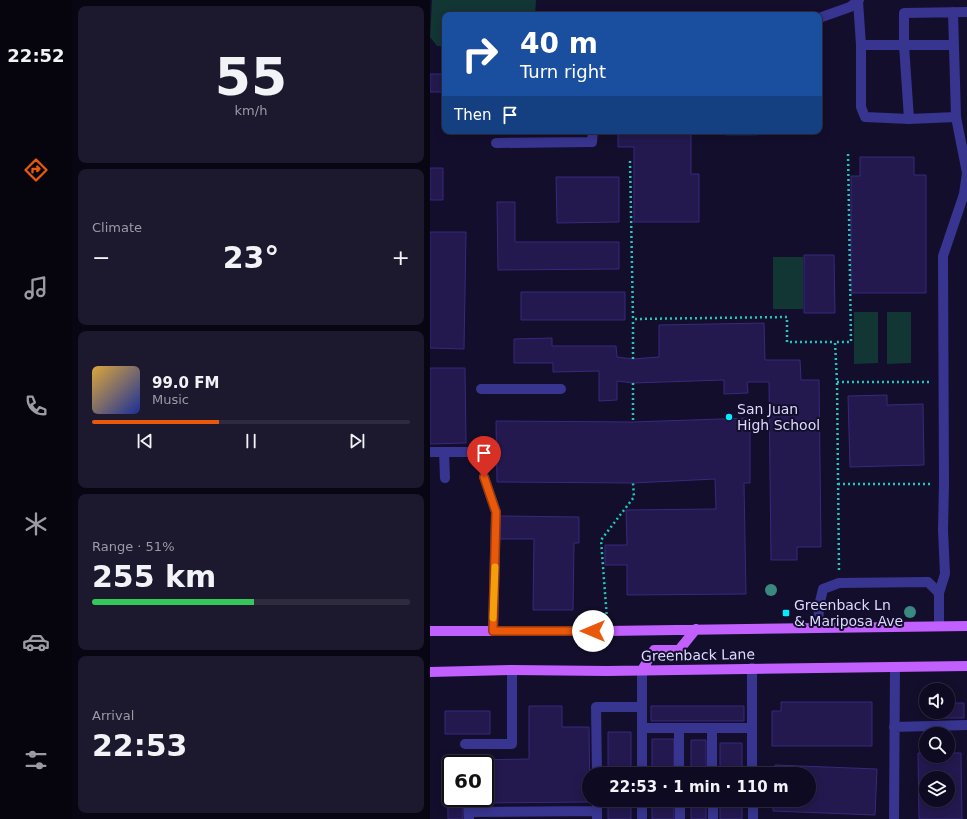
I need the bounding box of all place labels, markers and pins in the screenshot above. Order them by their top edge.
place label: San Juan High School [737,401,820,433]
marker: San Juan High School [724,412,734,422]
pin [467,436,501,477]
place label: Greenback Ln & Mariposa Ave [794,597,903,629]
marker: Greenback Ln & Mariposa Ave [781,608,791,618]

